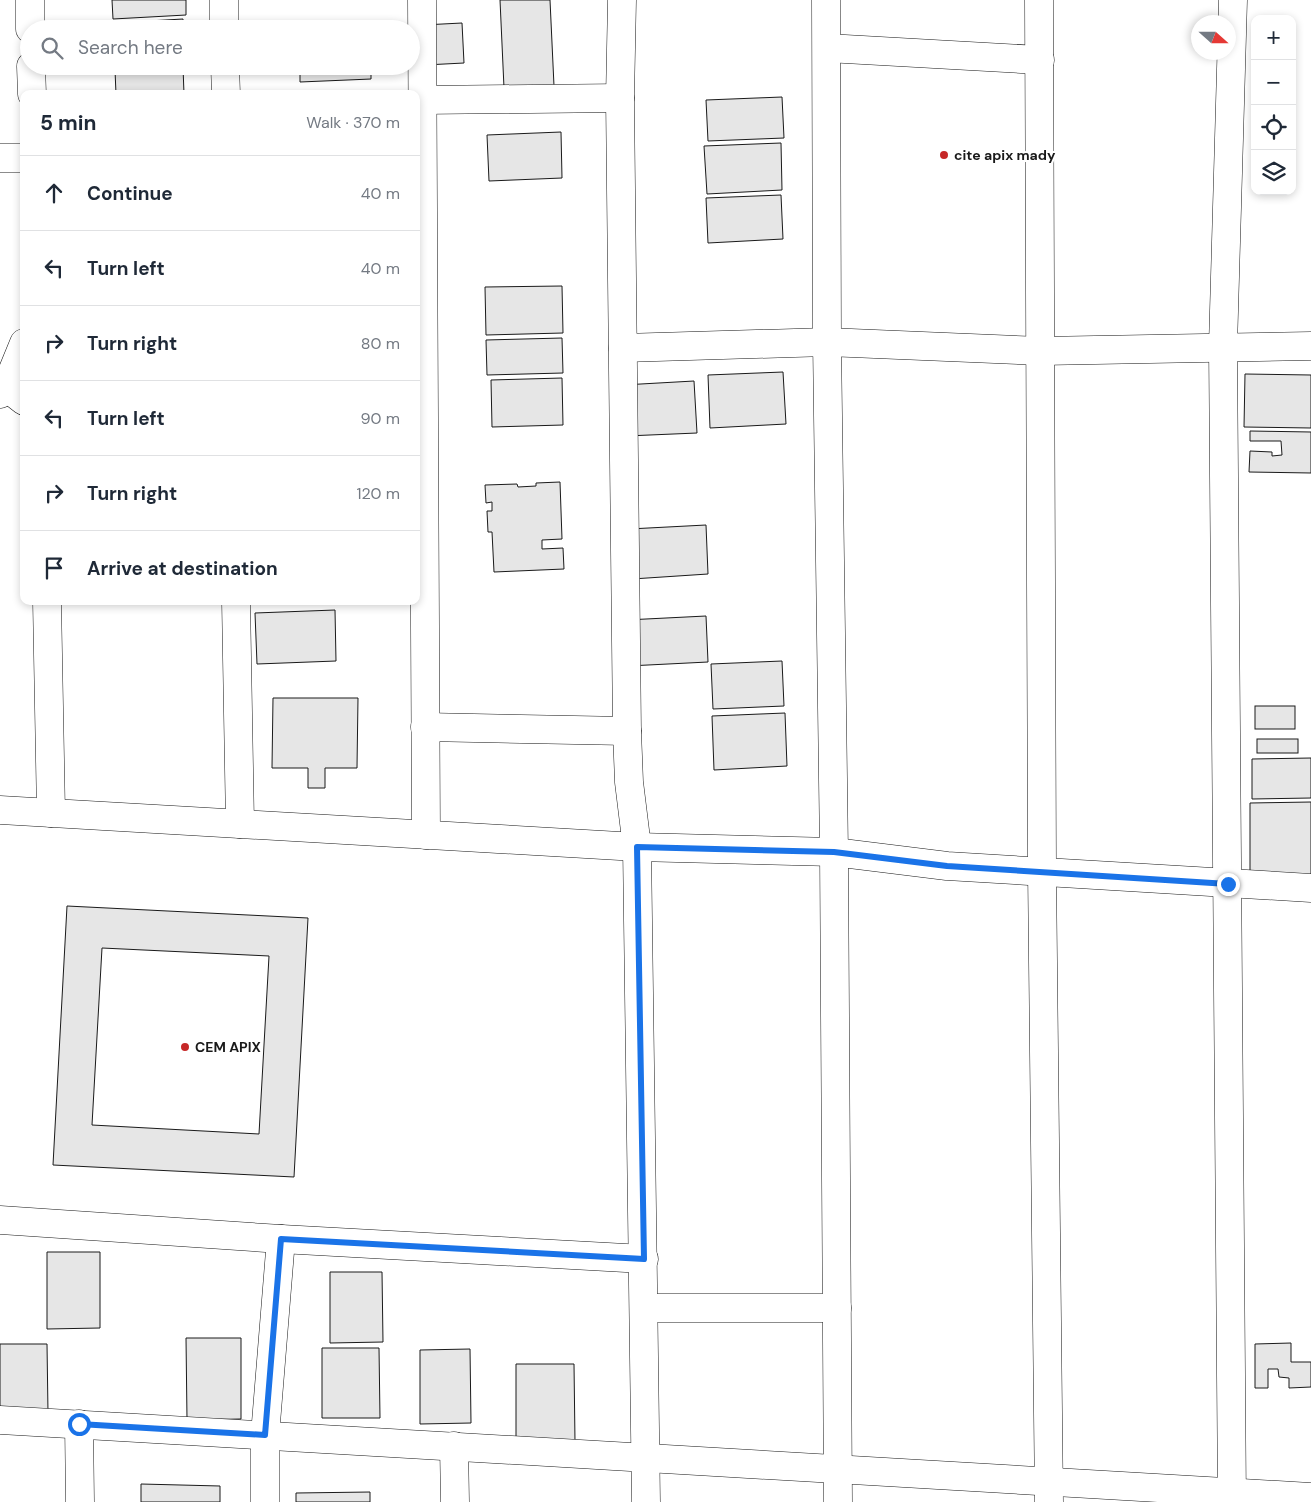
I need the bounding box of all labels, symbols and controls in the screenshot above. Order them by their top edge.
north arrow [1191,15,1236,60]
map controls [1251,15,1296,195]
button: + [1251,15,1296,60]
search box [20,20,420,75]
icon: search [38,34,66,62]
text: Search here [78,35,183,60]
button: − [1251,60,1296,105]
button: locate [1251,105,1296,150]
text: 5 min [40,109,96,137]
text: Walk · 370 m [306,112,400,133]
place label: cite apix mady [954,146,1056,164]
marker: cite apix mady [938,149,950,161]
button: layers [1251,150,1296,195]
icon: ahead [40,179,68,207]
text: Continue [87,181,173,206]
text: 40 m [361,183,400,204]
icon: left [40,254,68,282]
text: Turn left [87,256,165,281]
text: 40 m [361,258,400,279]
icon: right [40,329,68,357]
text: Turn right [87,331,177,356]
text: 80 m [361,333,400,354]
icon: left [40,404,68,432]
text: Turn left [87,406,165,431]
text: 90 m [360,408,400,429]
icon: right [40,479,68,507]
text: Turn right [87,481,177,506]
text: 120 m [356,483,400,504]
icon: arrive [40,554,68,582]
text: Arrive at destination [87,556,278,581]
route end [1217,873,1240,896]
place label: CEM APIX [195,1038,261,1056]
marker: CEM APIX [179,1041,191,1053]
route start [68,1413,91,1436]

